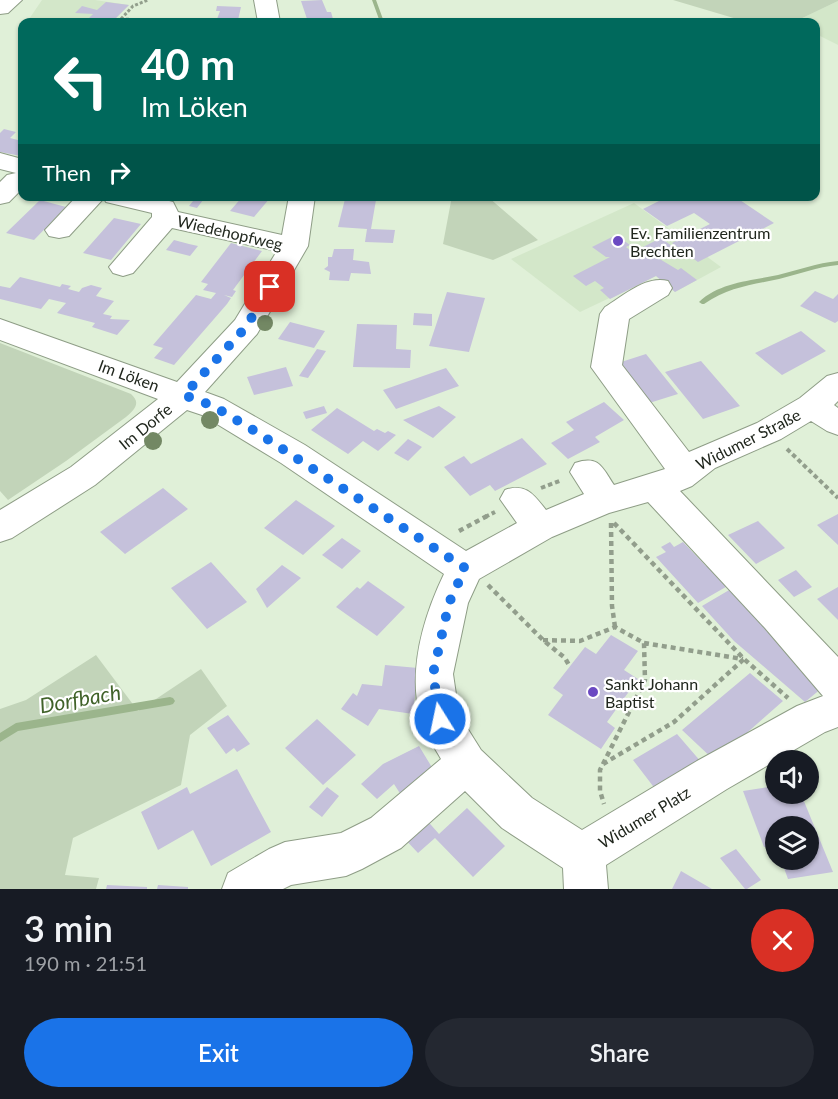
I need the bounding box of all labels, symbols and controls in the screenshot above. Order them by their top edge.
text: 40 m [141,39,235,89]
icon: left [42,42,120,120]
text: Im Löken [141,90,248,123]
icon: right [103,156,136,189]
text: Then [42,159,91,186]
street label: Wiedehopfweg [175,211,285,253]
place label: Ev. Familienzentrum Brechten [630,223,770,260]
marker: Ev. Familienzentrum Brechten [611,234,625,248]
pin [244,261,295,312]
icon: arrive [253,270,286,303]
street label: Im Löken [96,355,162,395]
street label: Im Dorfe [115,399,175,453]
street label: Widumer Straße [693,404,803,474]
place label: Sankt Johann Baptist [605,674,698,711]
water label: Dorfbach [37,679,123,717]
marker: Sankt Johann Baptist [586,685,600,699]
position arrow [408,687,472,751]
map controls [765,750,819,870]
button: sound [765,750,819,804]
street label: Widumer Platz [595,782,693,852]
button: layers [765,816,819,870]
text: 3 min [24,906,113,950]
button: close [751,909,814,972]
text: 190 m · 21:51 [24,951,147,975]
button: Exit [24,1018,413,1087]
button: Share [425,1018,814,1087]

